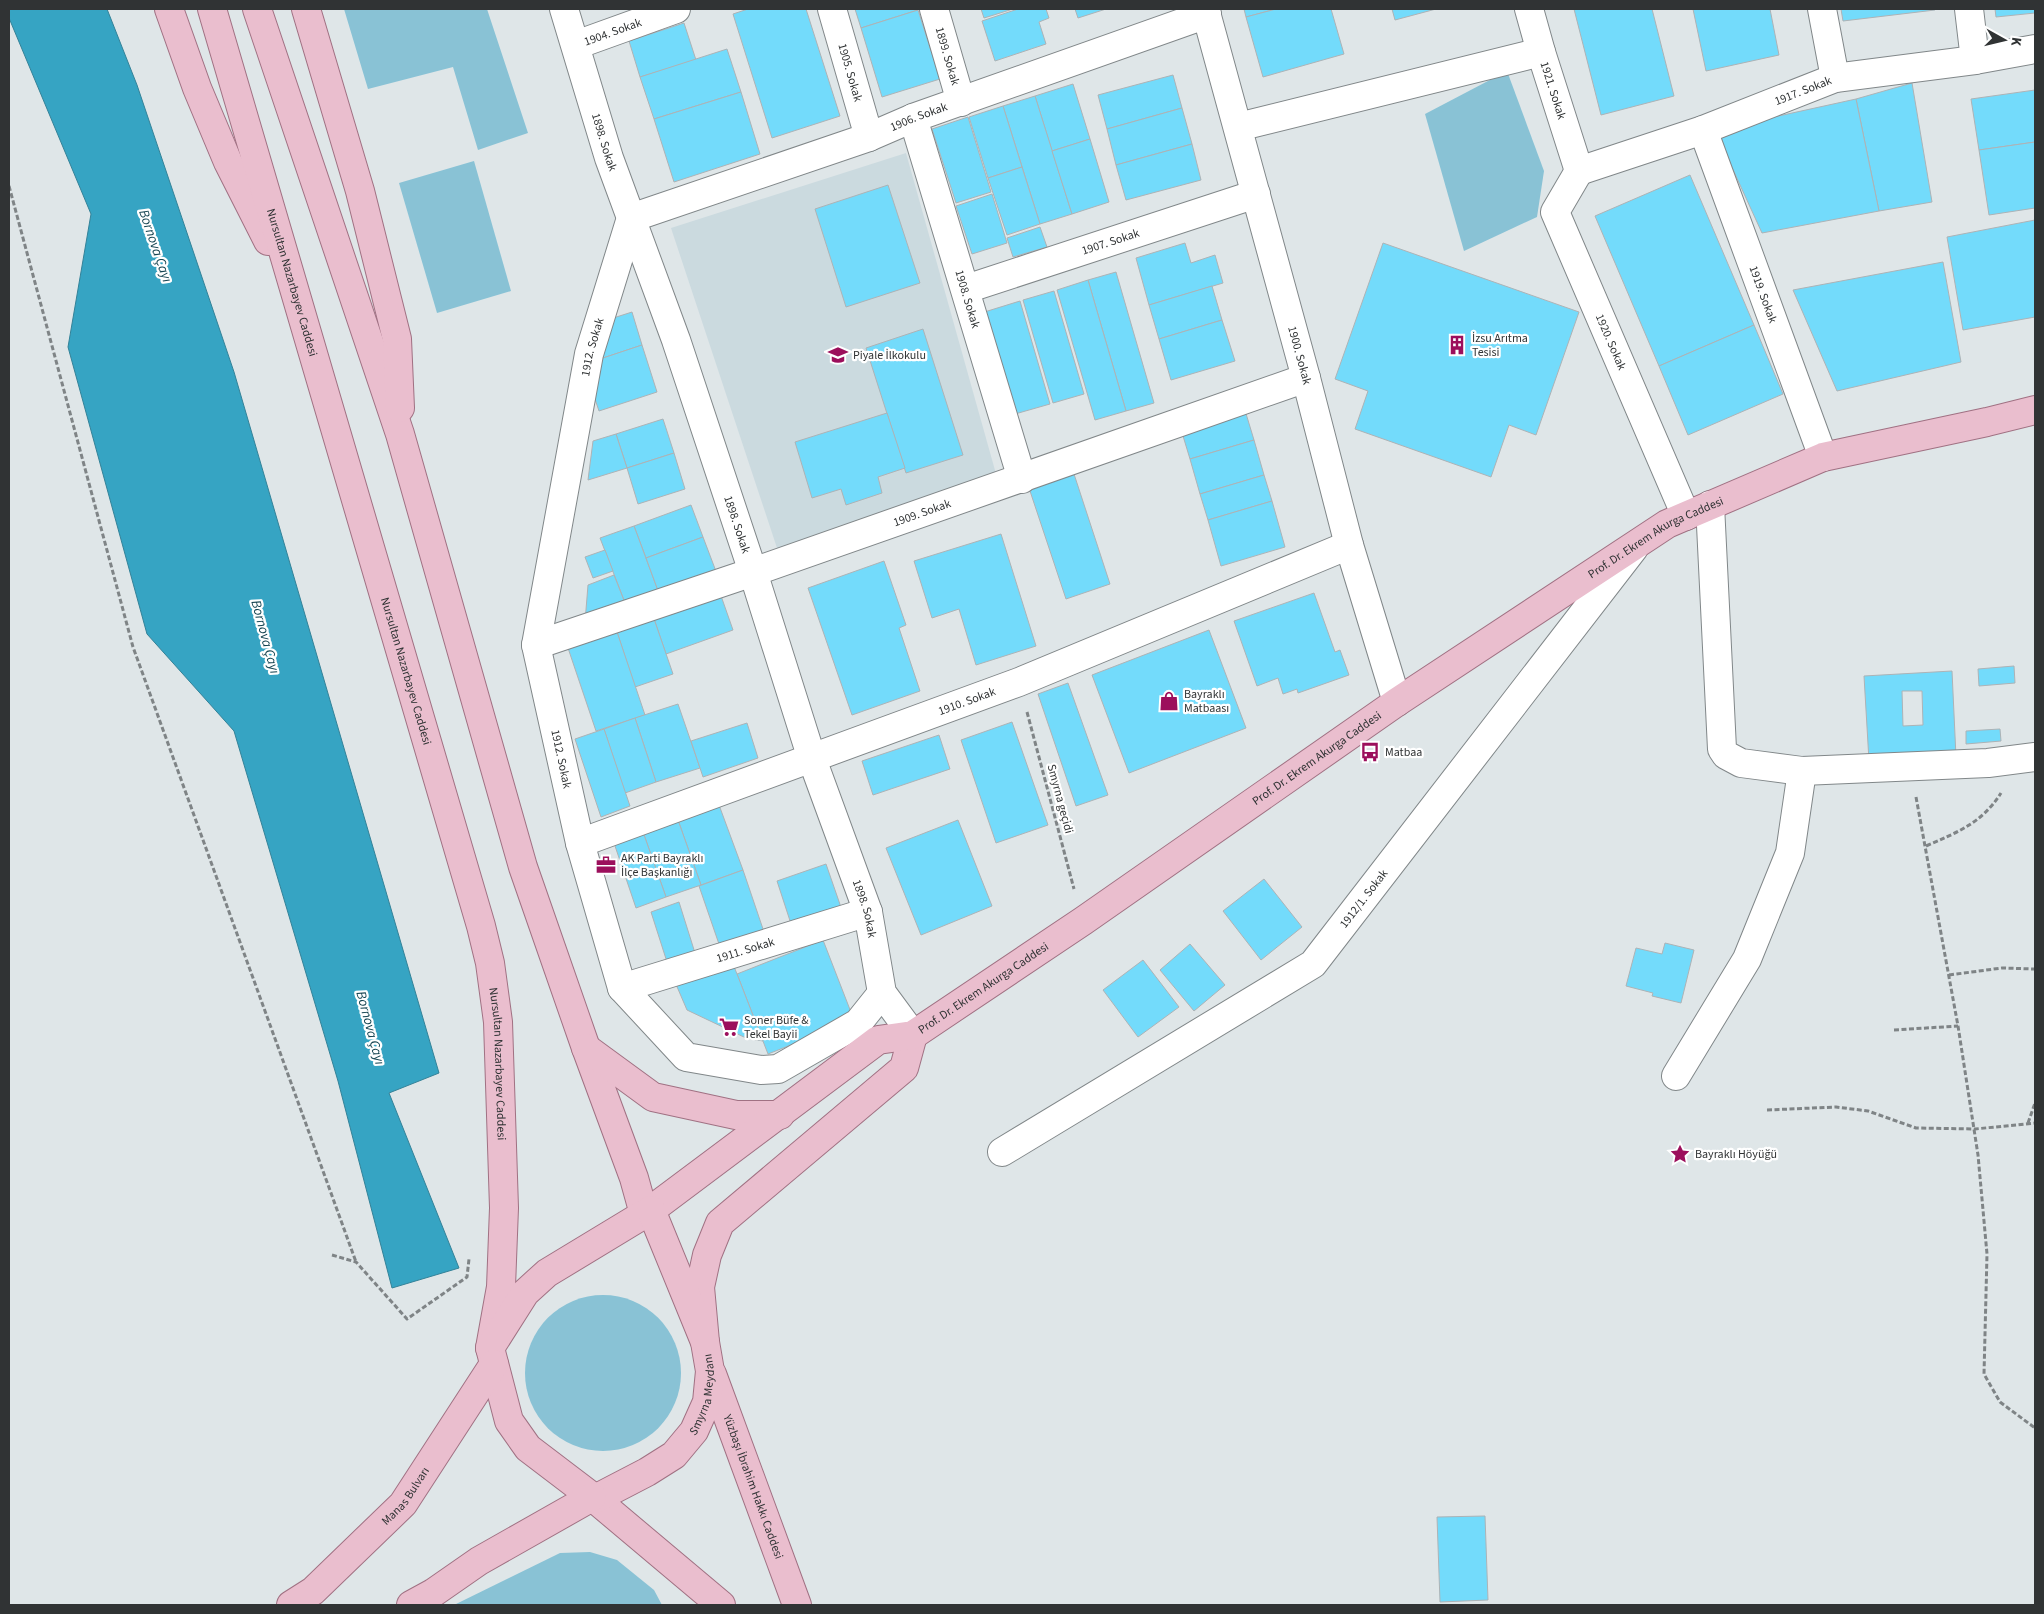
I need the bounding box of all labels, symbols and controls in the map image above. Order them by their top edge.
street label: 1904. Sokak [582,14,644,50]
north arrow [1979,15,2029,65]
street label: 1899. Sokak [931,25,964,87]
text: K [2005,36,2026,48]
street label: 1905. Sokak [834,41,867,104]
street label: 1921. Sokak [1536,59,1571,122]
street label: 1917. Sokak [1772,72,1834,110]
street label: 1906. Sokak [887,98,950,135]
street label: 1898. Sokak [587,111,622,174]
water label: Bornova Çayı [133,207,177,285]
street label: Nursultan Nazarbayev Caddesi [263,207,322,358]
street label: 1907. Sokak [1079,224,1142,259]
street label: 1919. Sokak [1745,263,1782,325]
street label: 1908. Sokak [951,268,984,330]
street label: 1920. Sokak [1591,311,1631,373]
street label: 1912. Sokak [577,316,608,378]
street label: 1900. Sokak [1284,324,1316,386]
place label: İzsu Arıtma Tesisi [1472,330,1528,361]
building icon: İzsu Arıtma Tesisi [1446,334,1468,356]
school or university icon: Piyale İlkokulu [827,344,849,366]
place label: Piyale İlkokulu [853,347,926,364]
street label: Prof. Dr. Ekrem Akurga Caddesi [1584,492,1726,582]
street label: 1898. Sokak [720,493,755,556]
street label: 1909. Sokak [891,495,953,531]
street label: Nursultan Nazarbayev Caddesi [377,595,436,747]
water label: Bornova Çayı [246,598,284,676]
street label: 1910. Sokak [936,683,998,719]
place label: Bayraklı Matbaası [1184,686,1229,717]
shop icon: Bayraklı Matbaası [1158,690,1180,712]
street label: Prof. Dr. Ekrem Akurga Caddesi [1249,707,1385,809]
street label: 1912. Sokak [546,728,576,790]
bus stop icon: Matbaa [1359,741,1381,763]
place label: Matbaa [1385,744,1422,761]
street label: Smyrna geçidi [1043,763,1077,836]
place label: AK Parti Bayraklı İlçe Başkanlığı [621,850,703,881]
office icon: AK Parti Bayraklı İlçe Başkanlığı [595,854,617,876]
street label: 1912/1. Sokak [1335,866,1392,932]
street label: 1898. Sokak [848,877,881,939]
street label: 1911. Sokak [714,933,776,967]
street label: Prof. Dr. Ekrem Akurga Caddesi [915,938,1052,1038]
street label: Nursultan Nazarbayev Caddesi [485,986,510,1141]
water label: Bornova Çayı [351,989,389,1067]
place label: Soner Büfe & Tekel Bayii [744,1012,809,1043]
supermarket icon: Soner Büfe & Tekel Bayii [718,1016,740,1038]
place icon: Bayraklı Höyüğü [1669,1143,1691,1165]
place label: Bayraklı Höyüğü [1695,1146,1777,1163]
street label: Smyrna Meydanı [685,1353,719,1439]
street label: Yüzbaşı İbrahim Hakkı Caddesi [719,1411,788,1561]
street label: Manas Bulvarı [377,1463,433,1529]

